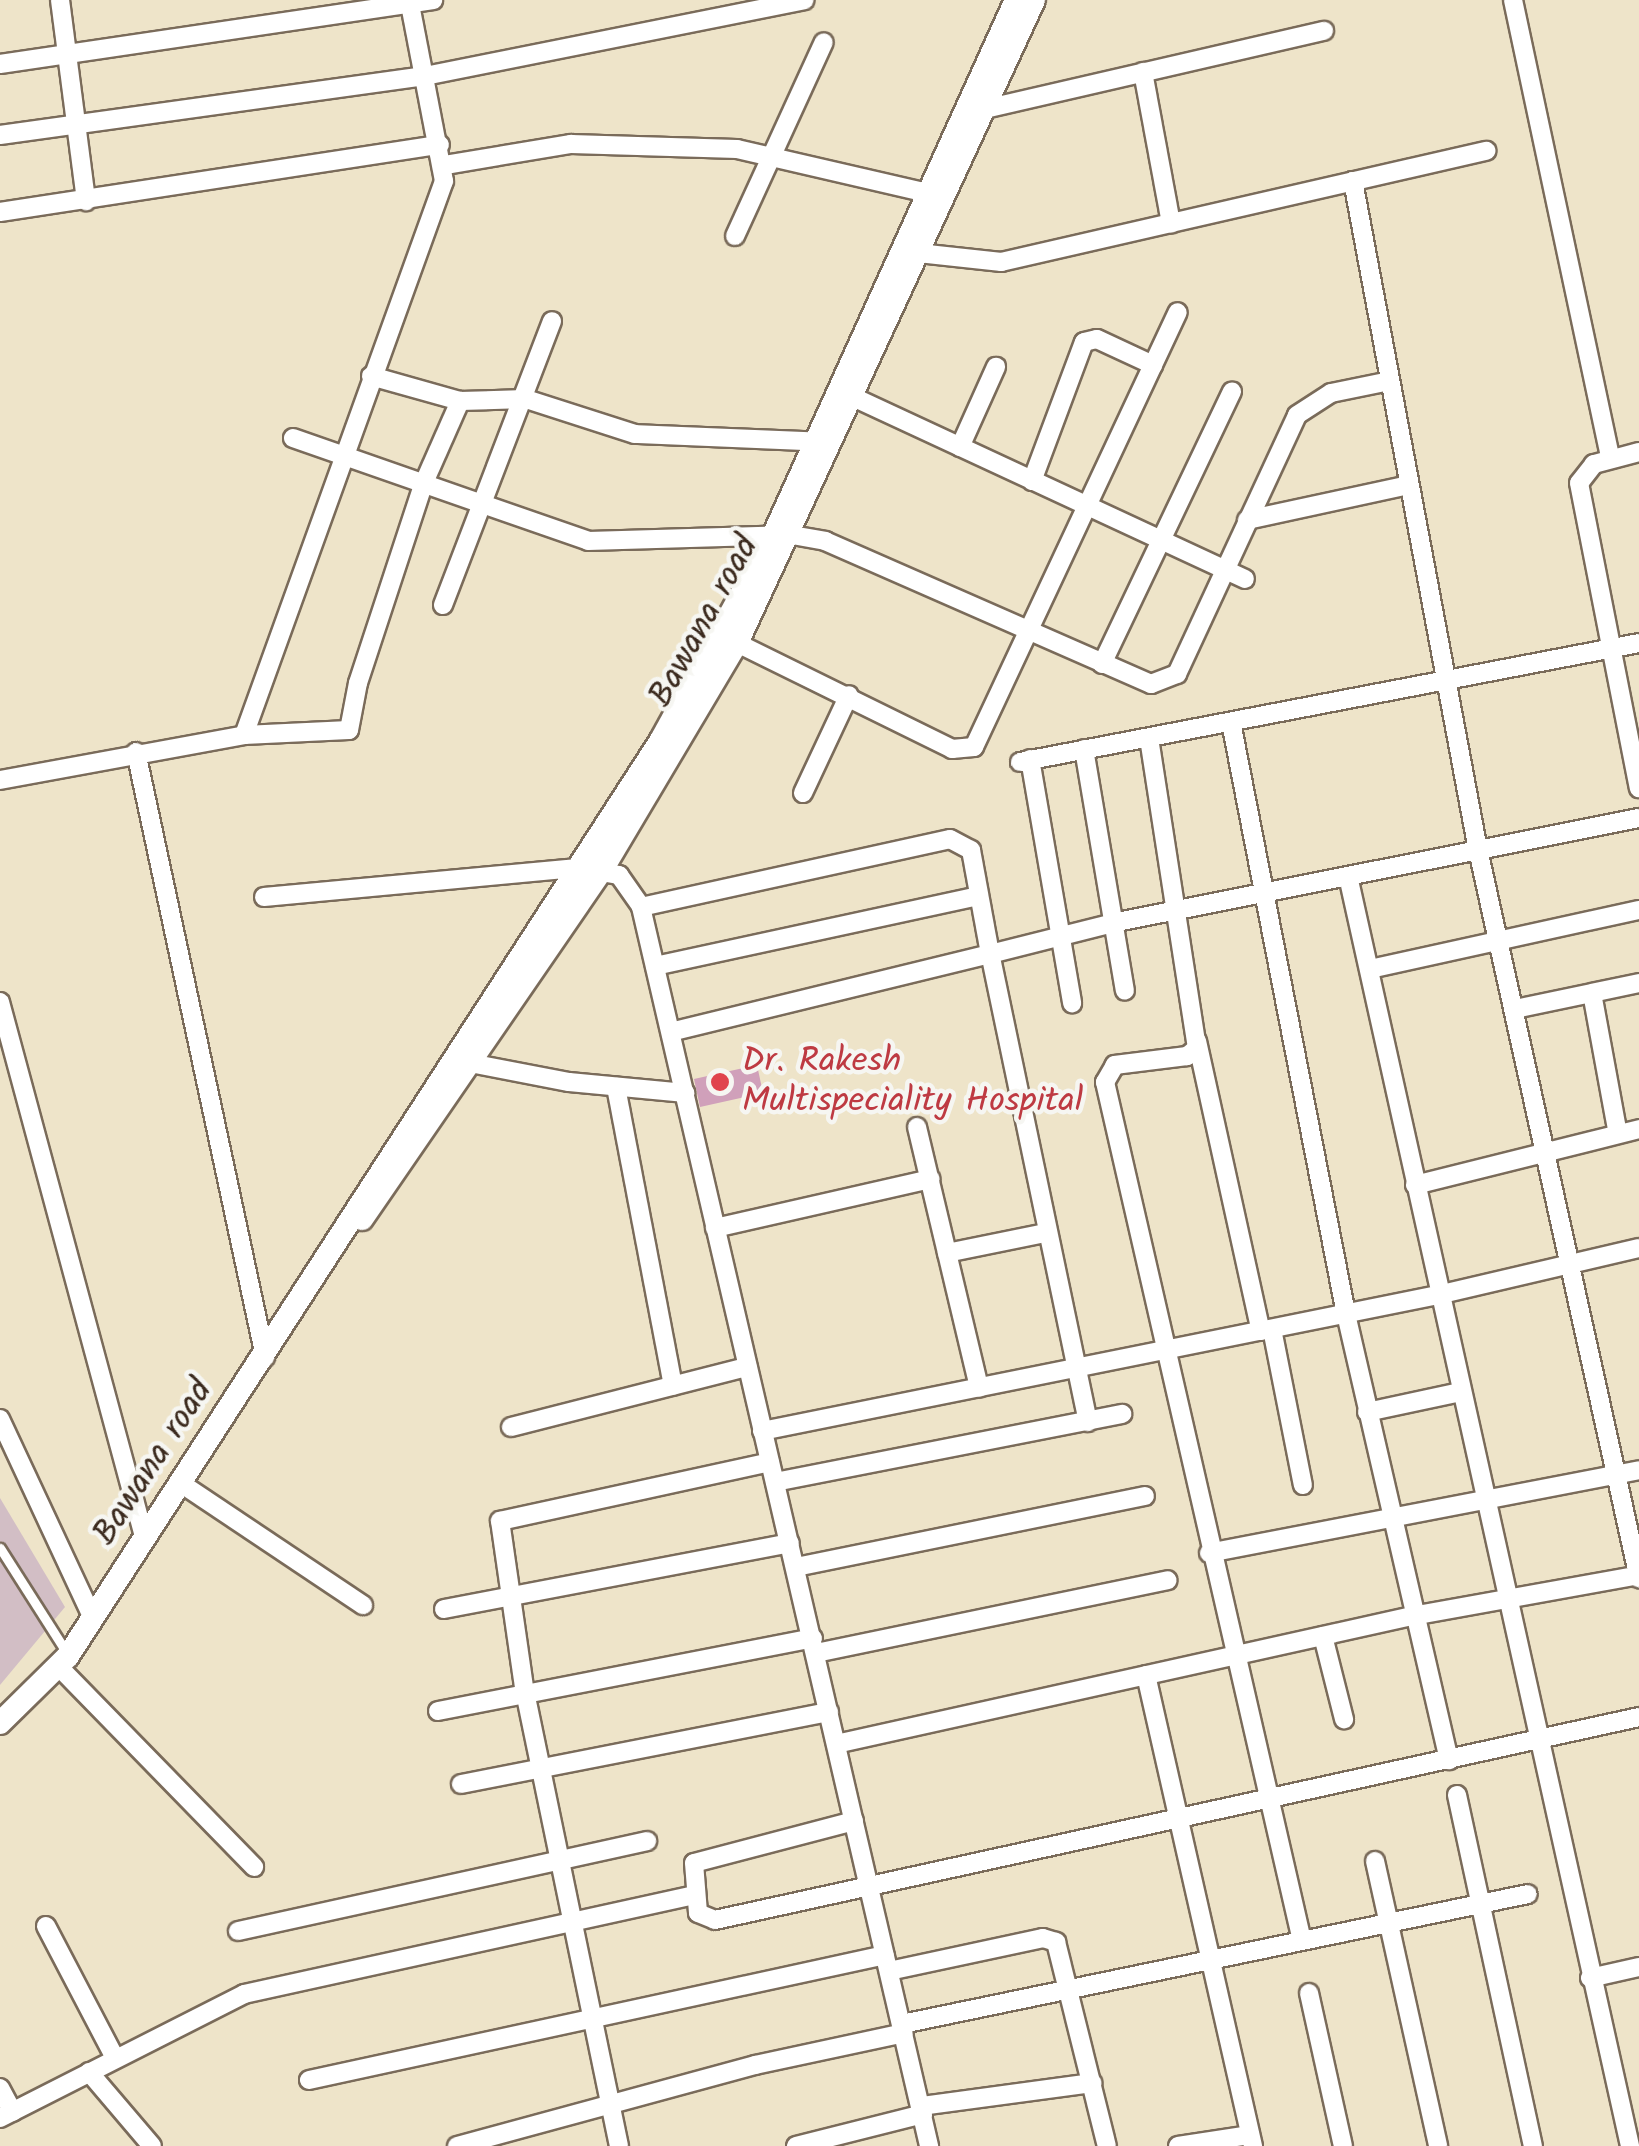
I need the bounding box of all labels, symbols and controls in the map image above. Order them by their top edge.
street label: Bawana road [641,529,769,715]
place label: Dr. Rakesh Multispeciality Hospital [742,1041,1083,1123]
marker: Dr. Rakesh Multispeciality Hospital [707,1069,733,1095]
street label: Bawana road [85,1372,223,1554]

